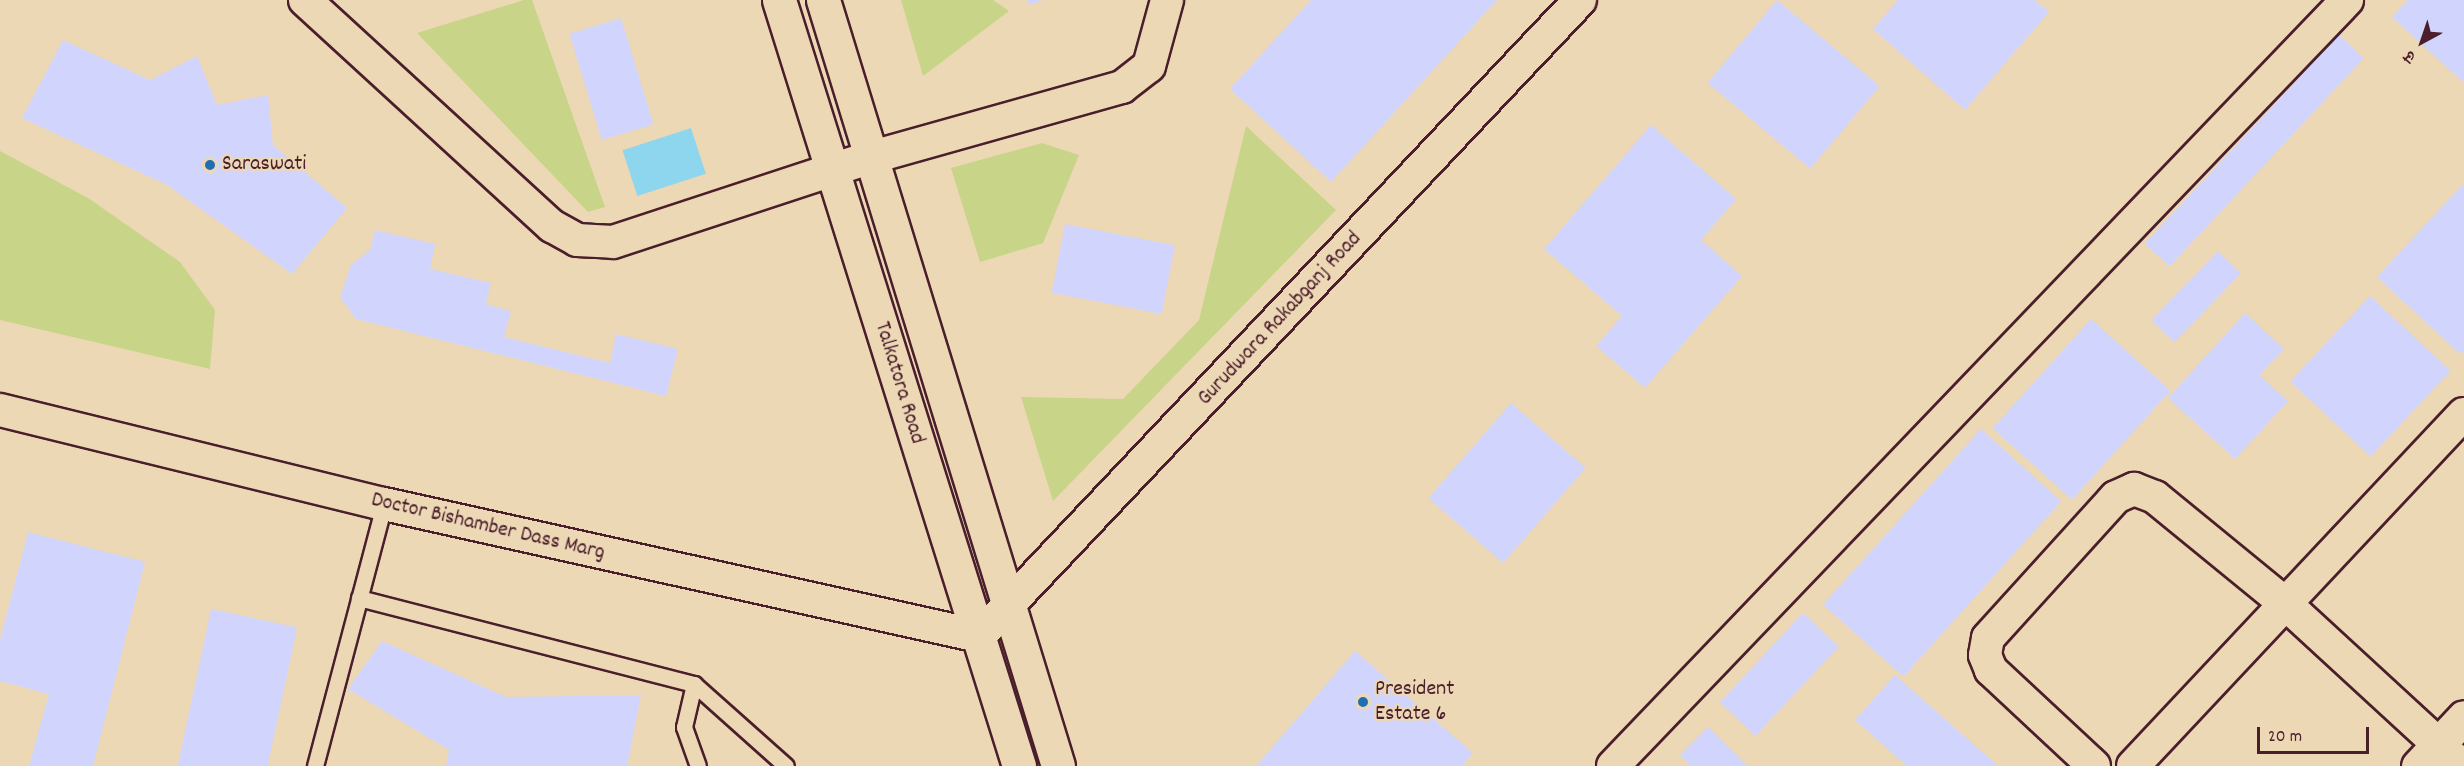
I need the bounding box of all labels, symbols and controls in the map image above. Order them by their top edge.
north arrow [2392,12,2452,72]
text: उ [2399,44,2421,68]
place label: Saraswati [222,152,306,178]
marker: Saraswati [203,158,217,172]
street label: Gurudwara Rakabganj Road [1192,226,1368,412]
street label: Talkatora Road [868,319,930,447]
street label: Doctor Bishamber Dass Marg [369,487,607,567]
place label: President Estate 6 [1375,676,1454,728]
marker: President Estate 6 [1356,695,1370,709]
scale bar [2260,715,2372,753]
text: 20 m [2268,725,2302,750]

